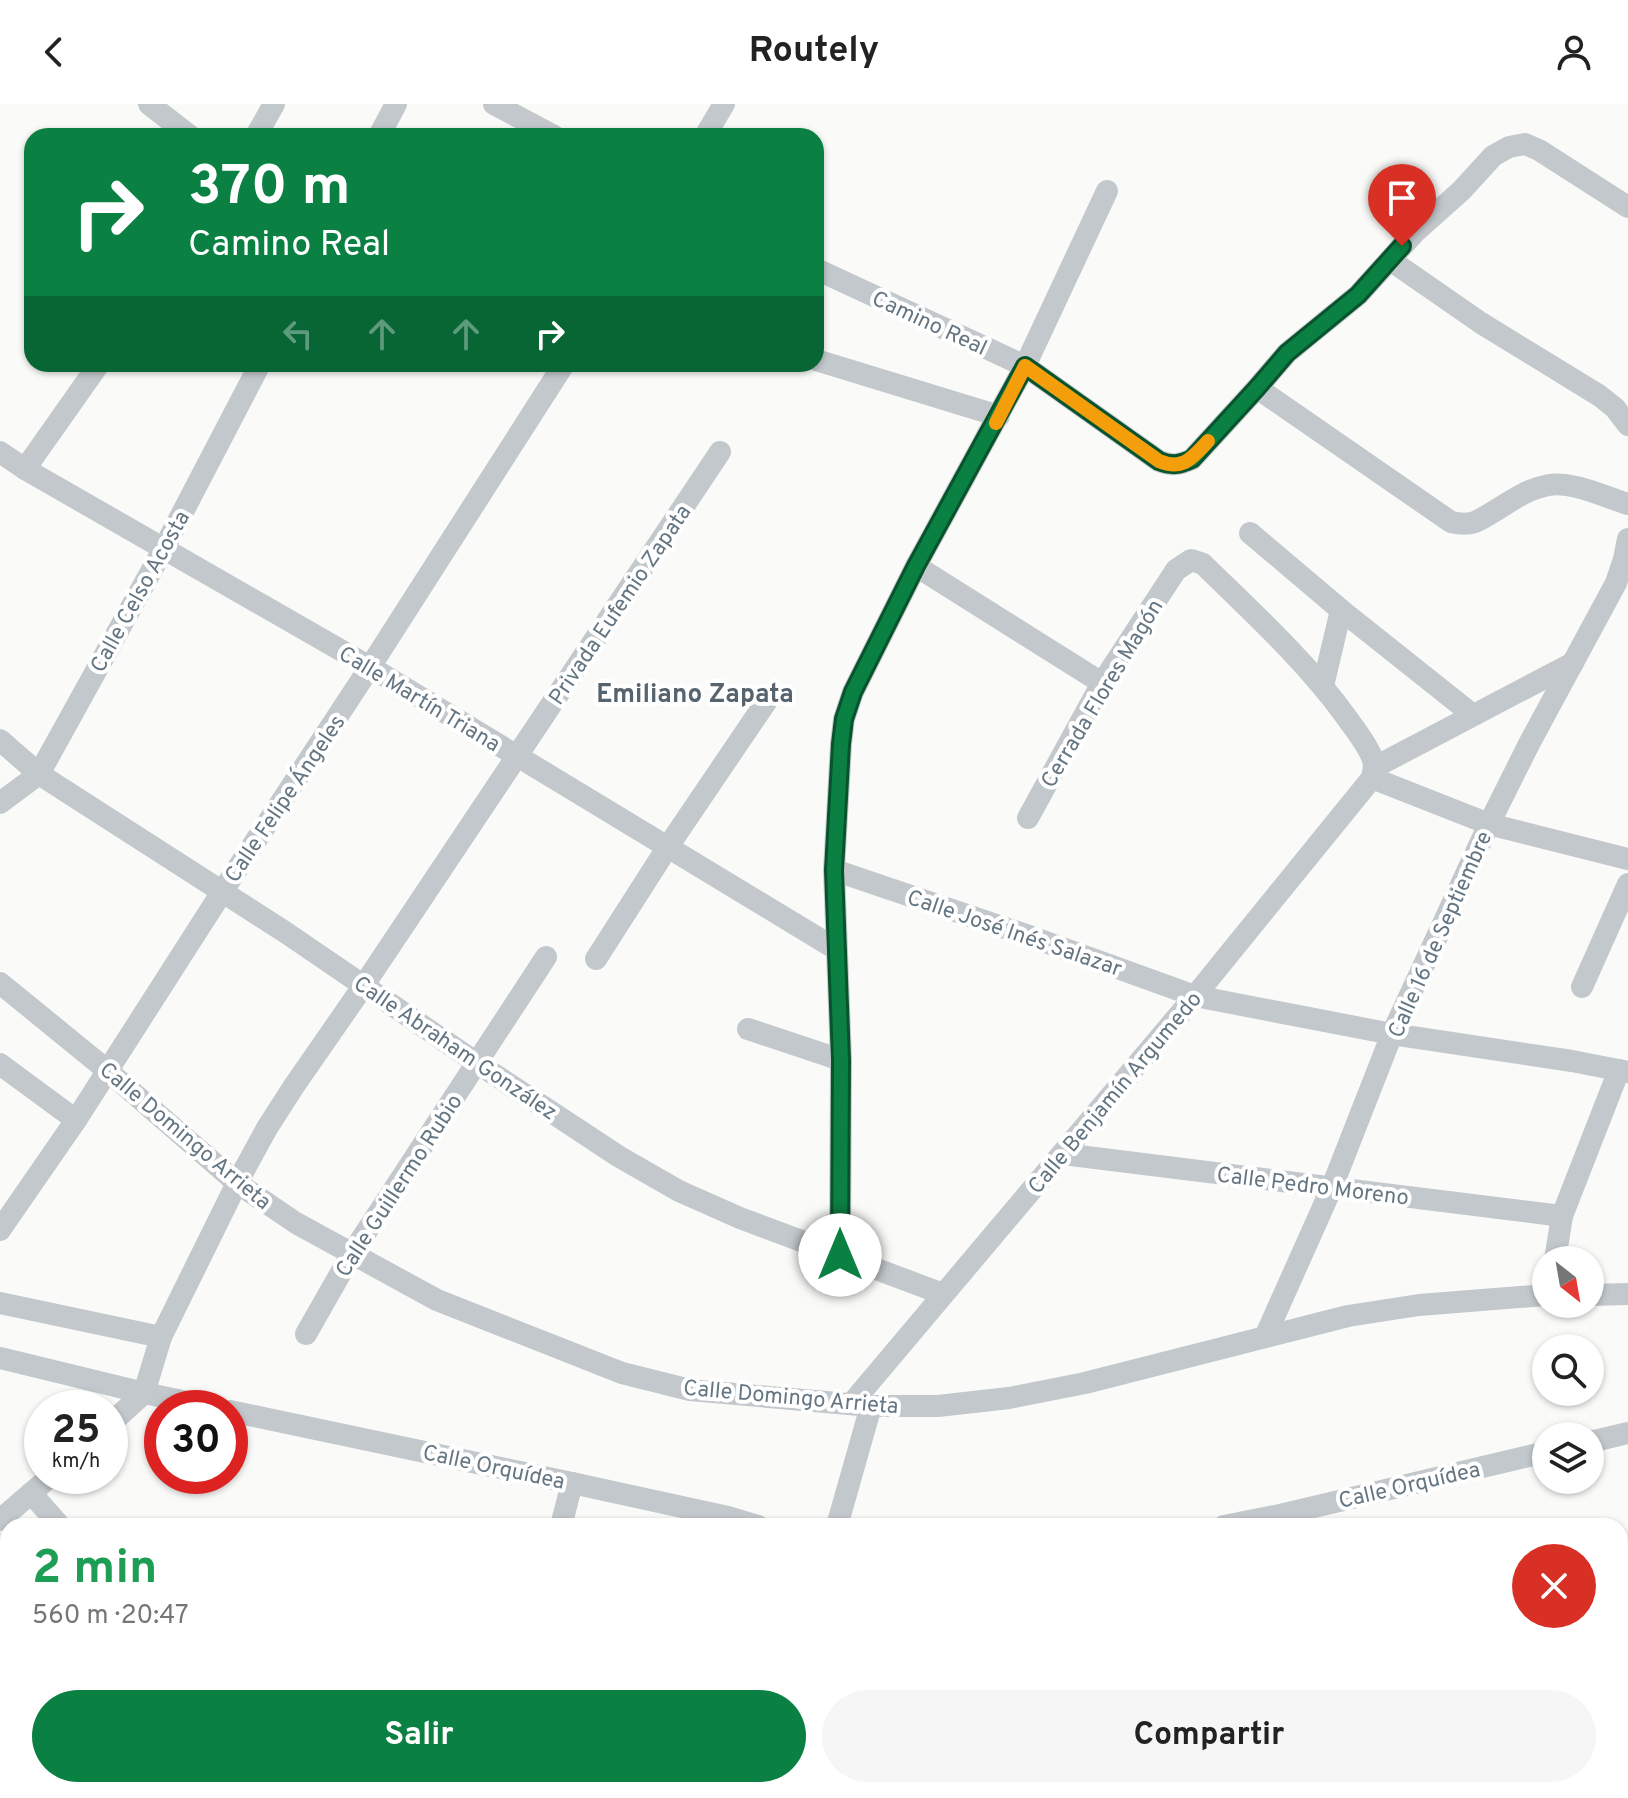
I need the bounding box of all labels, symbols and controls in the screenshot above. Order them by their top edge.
text: Routely [749,29,879,75]
icon: back [32,30,76,74]
icon: person [1552,30,1596,74]
text: 370 m [188,154,351,224]
icon: right [56,160,160,264]
pin [1368,164,1436,246]
icon: arrive [1380,176,1424,220]
text: Camino Real [188,223,390,269]
street label: Camino Real [867,286,991,363]
icon: left [276,312,320,356]
icon: ahead [360,312,404,356]
icon: ahead [444,312,488,356]
icon: right [528,312,572,356]
street label: Privada Eufemio Zapata [544,500,698,711]
street label: Calle Celso Acosta [86,507,197,678]
street label: Cerrada Flores Magón [1036,595,1170,793]
street label: Calle Martín Triana [333,641,504,759]
district label: Emiliano Zapata [596,679,794,712]
street label: Calle Felipe Ángeles [218,709,352,888]
street label: Calle 16 de Septiembre [1383,827,1499,1043]
street label: Calle José Inés Salazar [903,885,1126,984]
street label: Calle Abraham González [348,971,561,1127]
street label: Calle Benjamín Argumedo [1023,987,1209,1200]
street label: Calle Domingo Arrieta [93,1057,276,1217]
street label: Calle Guillermo Rubio [331,1090,469,1283]
street label: Calle Pedro Moreno [1215,1162,1410,1213]
position arrow [798,1213,882,1297]
north arrow [1532,1246,1604,1318]
map controls [1532,1246,1604,1494]
button: search [1532,1334,1604,1406]
street label: Calle Domingo Arrieta [682,1376,899,1421]
speed limit sign: 30 [144,1390,248,1494]
text: 25 [52,1407,100,1457]
button: layers [1532,1422,1604,1494]
street label: Calle Orquídea [420,1440,567,1497]
text: km/h [52,1449,100,1475]
street label: Calle Orquídea [1336,1457,1483,1516]
text: 2 min [32,1540,157,1600]
button: close [1512,1544,1596,1628]
text: 560 m · 20:47 [32,1600,189,1633]
button: Salir [32,1690,806,1782]
button: Compartir [822,1690,1596,1782]

